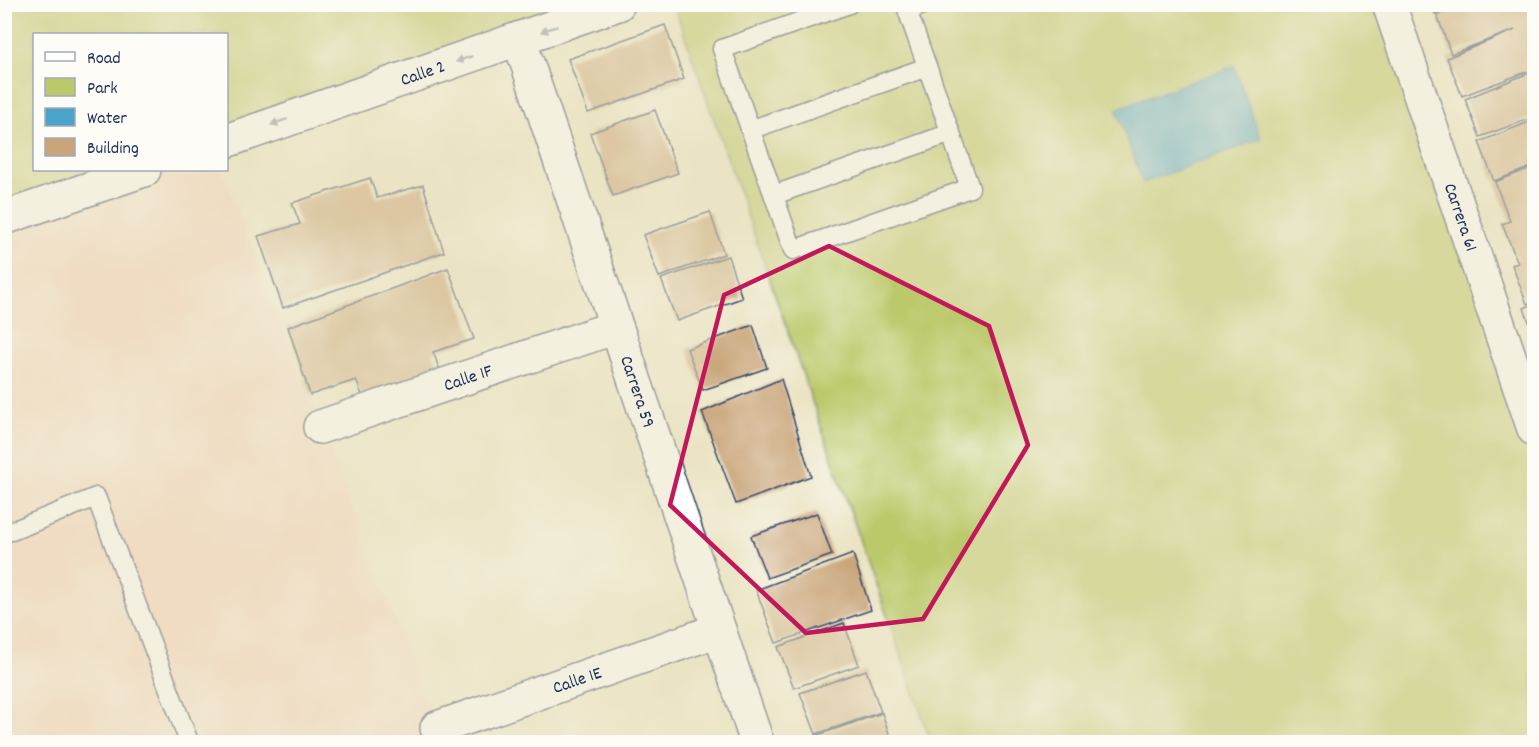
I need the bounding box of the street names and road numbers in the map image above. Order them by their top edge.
street label: Calle 2 [397,55,449,94]
street label: Carrera 61 [1436,180,1483,255]
street label: Carrera 59 [612,353,660,431]
street label: Calle 1F [441,360,496,399]
street label: Calle 1E [550,662,605,702]

